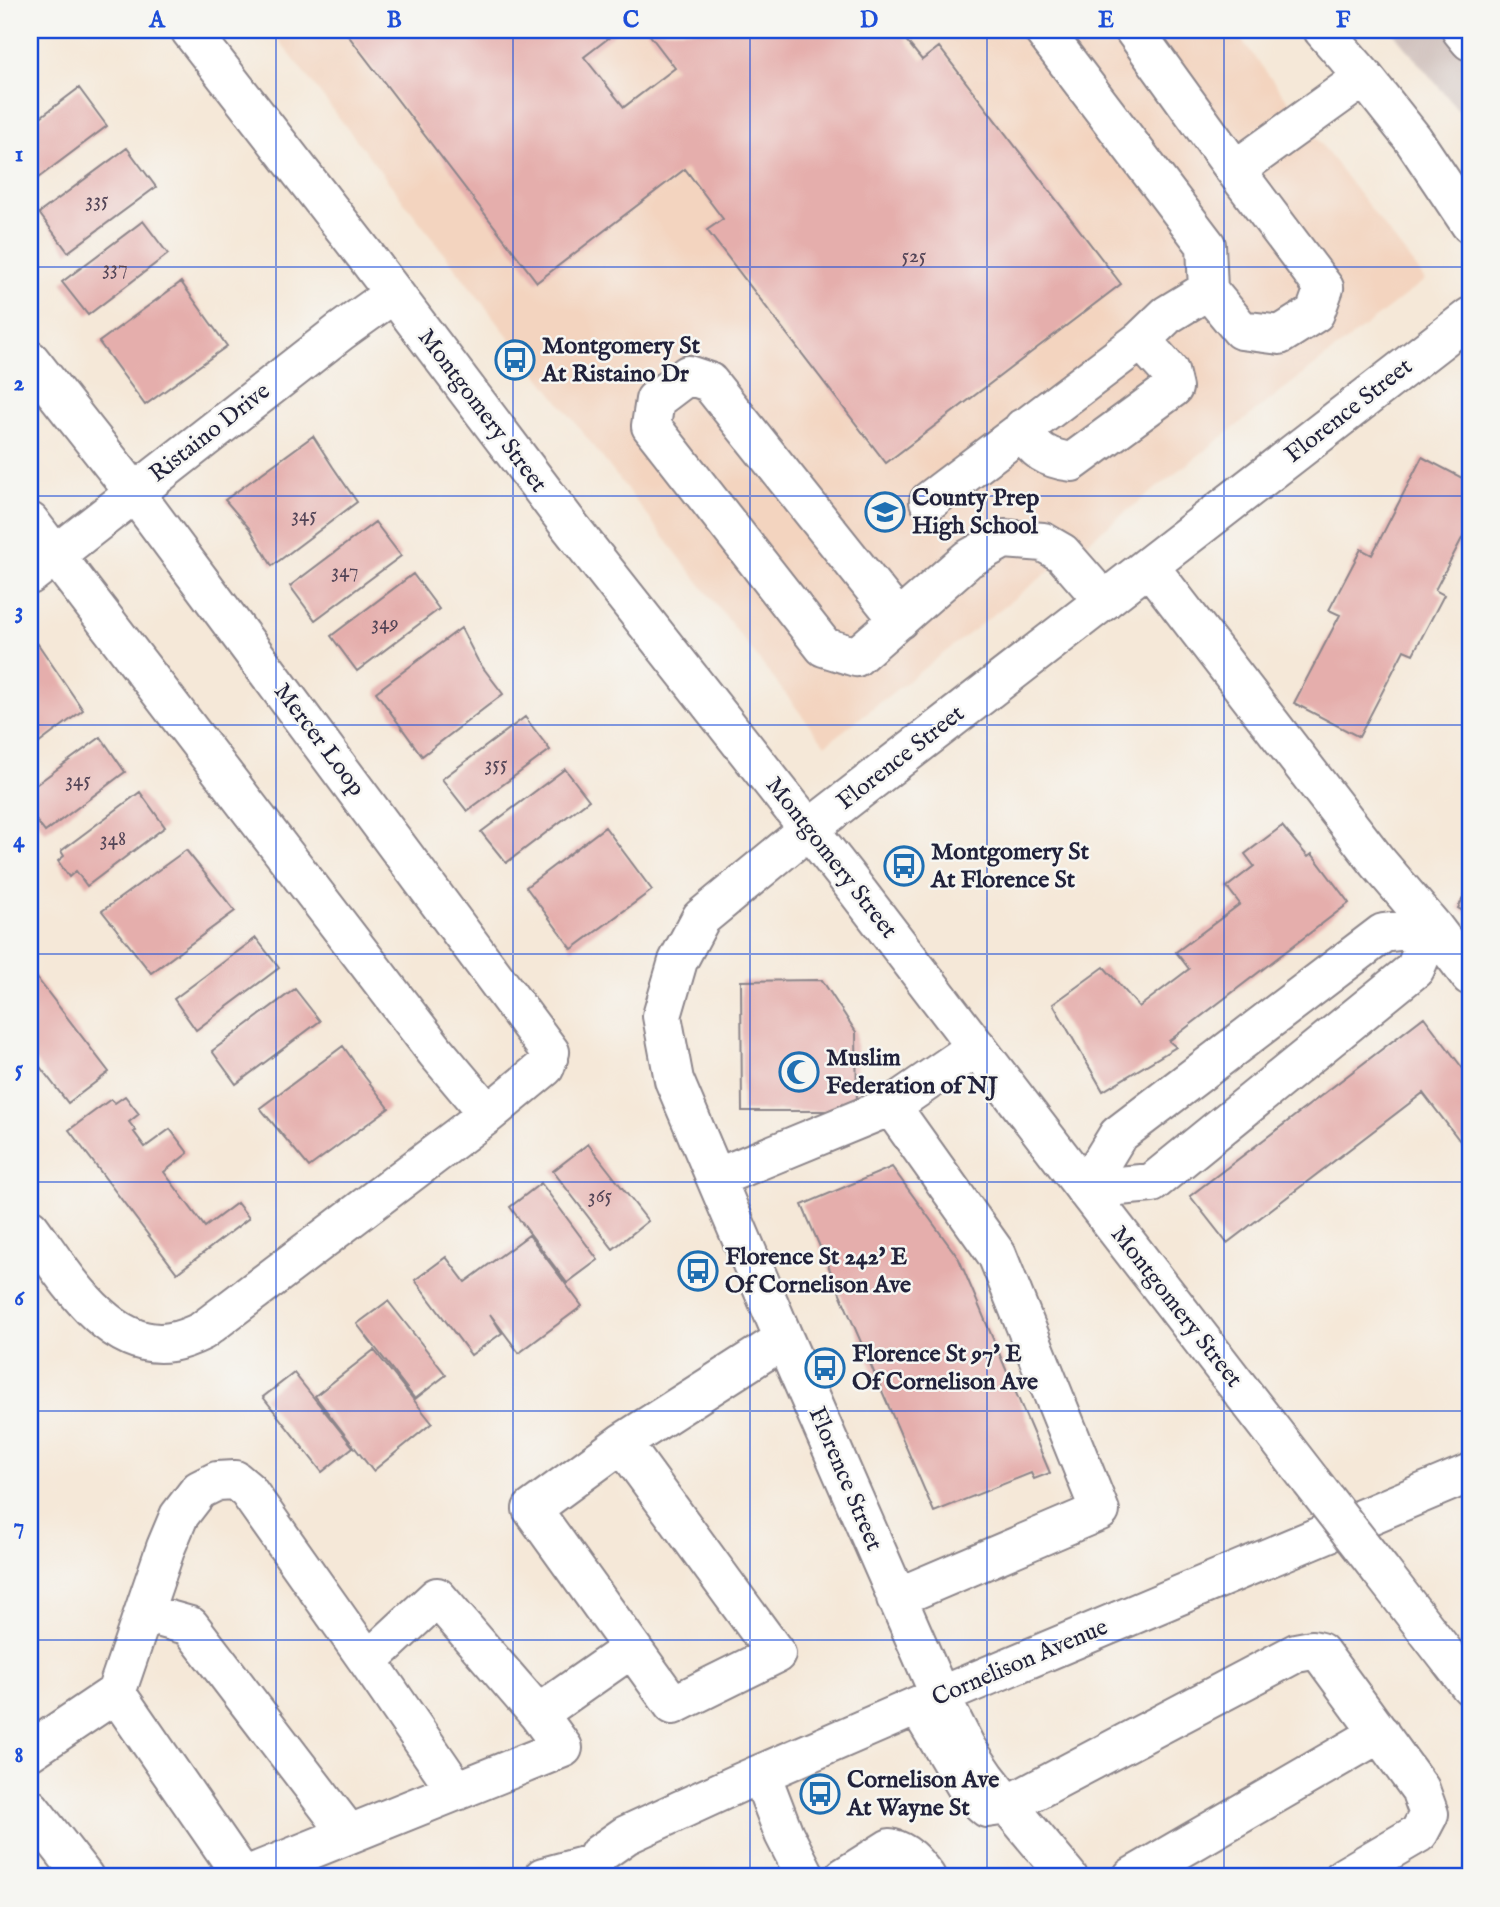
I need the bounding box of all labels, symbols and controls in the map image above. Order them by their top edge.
text: A [148,6,166,35]
text: B [386,6,402,35]
text: C [623,6,640,35]
text: D [860,6,878,35]
text: E [1098,6,1114,35]
text: F [1336,6,1351,35]
text: 1 [15,140,23,169]
house number: 335 [85,187,109,214]
house number: 525 [902,243,927,270]
house number: 337 [102,255,128,282]
street label: Montgomery Street [410,323,554,499]
place label: Montgomery St At Ristaino Dr [541,331,701,390]
bus stop icon: Montgomery St At Ristaino Dr [494,339,536,381]
street label: Florence Street [1279,352,1419,470]
text: 2 [14,369,25,398]
street label: Ristaino Drive [143,376,277,490]
place label: County Prep High School [912,483,1039,542]
school or university icon: County Prep High School [864,491,906,533]
house number: 345 [291,502,317,529]
house number: 347 [331,558,359,585]
text: 3 [15,597,23,626]
house number: 349 [371,610,399,637]
street label: Mercer Loop [266,677,372,803]
street label: Florence Street [831,699,971,817]
house number: 355 [484,751,508,778]
house number: 345 [65,767,91,794]
street label: Montgomery Street [758,771,904,945]
text: 4 [13,826,25,855]
house number: 348 [100,826,126,853]
place label: Montgomery St At Florence St [930,837,1090,896]
bus stop icon: Montgomery St At Florence St [883,845,925,887]
place label: Muslim Federation of NJ [826,1043,998,1102]
mosque icon: Muslim Federation of NJ [778,1051,820,1093]
text: 5 [15,1055,24,1084]
house number: 365 [588,1183,613,1210]
street label: Montgomery Street [1103,1220,1249,1394]
place label: Florence St 242' E Of Cornelison Ave [725,1242,911,1301]
bus stop icon: Florence St 242' E Of Cornelison Ave [677,1250,719,1292]
text: 6 [14,1284,25,1313]
place label: Florence St 97' E Of Cornelison Ave [852,1339,1038,1398]
bus stop icon: Florence St 97' E Of Cornelison Ave [804,1347,846,1389]
street label: Florence Street [801,1402,889,1556]
text: 7 [14,1512,24,1541]
street label: Cornelison Avenue [927,1612,1113,1714]
text: 8 [14,1741,24,1770]
place label: Cornelison Ave At Wayne St [846,1765,999,1824]
bus stop icon: Cornelison Ave At Wayne St [799,1773,841,1815]

